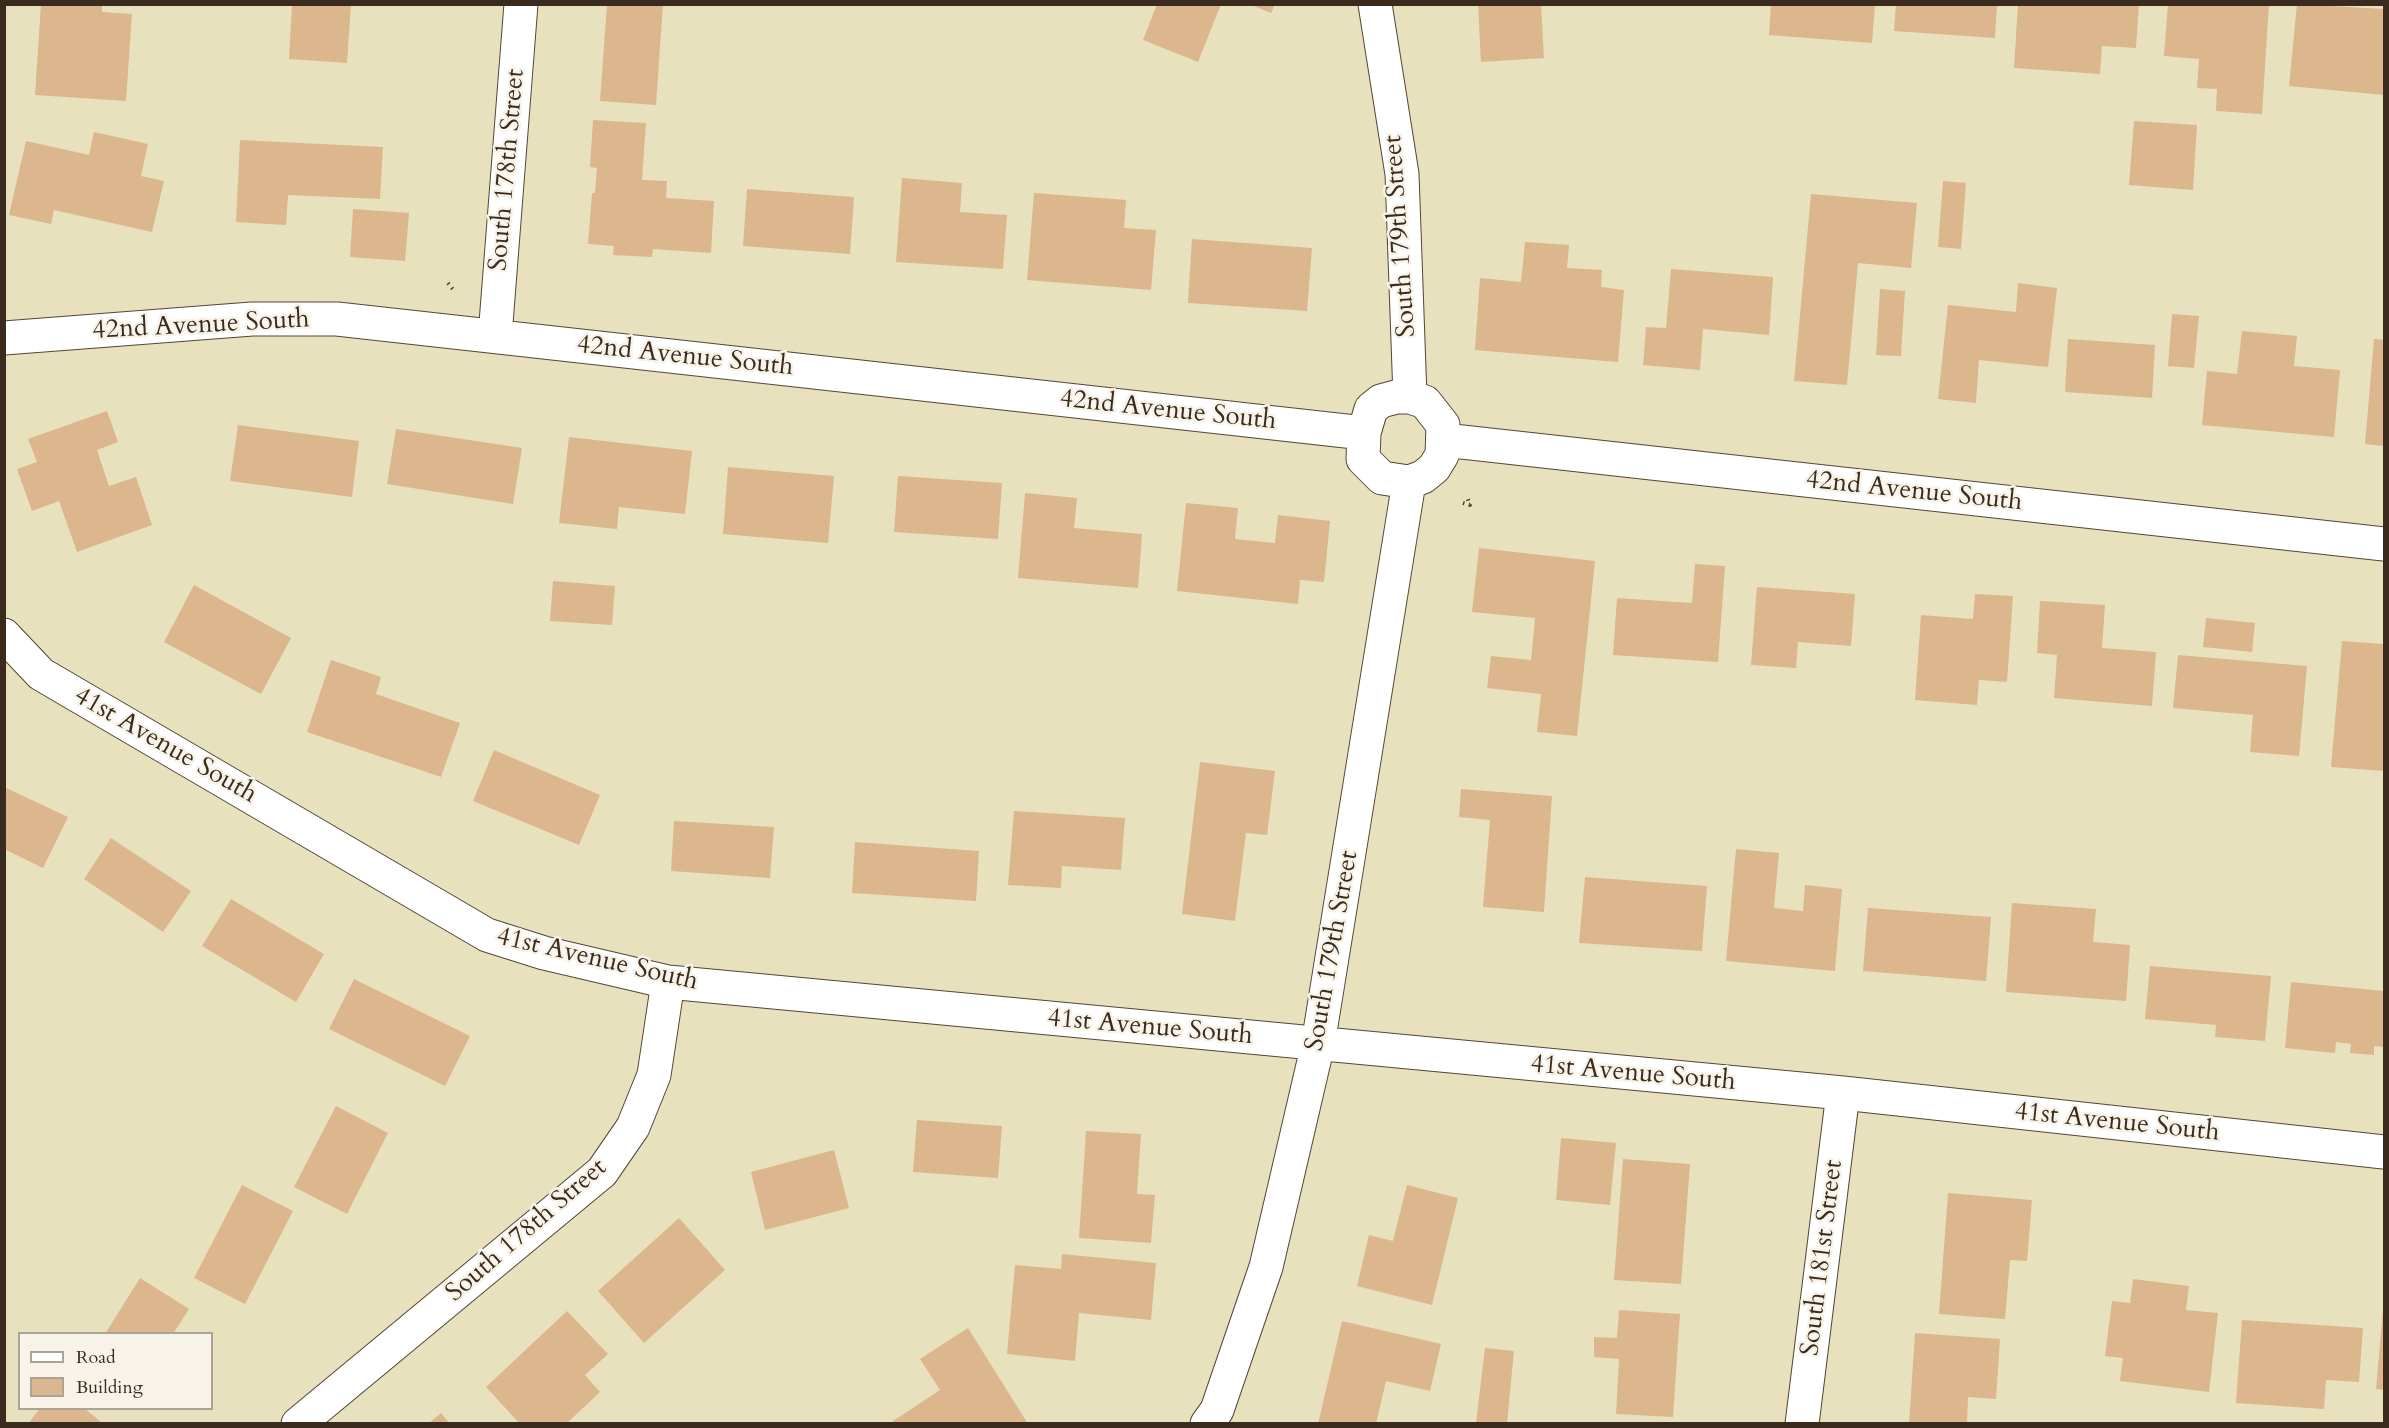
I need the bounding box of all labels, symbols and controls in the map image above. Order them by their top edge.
street label: South 178th Street [484,68,532,272]
street label: South 179th Street [1378,134,1424,338]
street label: 42nd Avenue South [92,305,310,347]
street label: 42nd Avenue South [575,330,795,384]
street label: 42nd Avenue South [1058,384,1278,438]
street label: 42nd Avenue South [1804,465,2024,519]
street label: 41st Avenue South [68,681,262,811]
street label: South 179th Street [1300,848,1366,1054]
street label: 41st Avenue South [493,922,701,998]
street label: 41st Avenue South [1046,1003,1254,1053]
street label: 41st Avenue South [1529,1049,1737,1099]
street label: 41st Avenue South [2013,1097,2221,1149]
street label: South 178th Street [440,1153,614,1309]
street label: South 181st Street [1795,1158,1851,1358]
legend [18,1332,213,1410]
text: Road [76,1345,116,1370]
text: Building [76,1375,143,1400]

